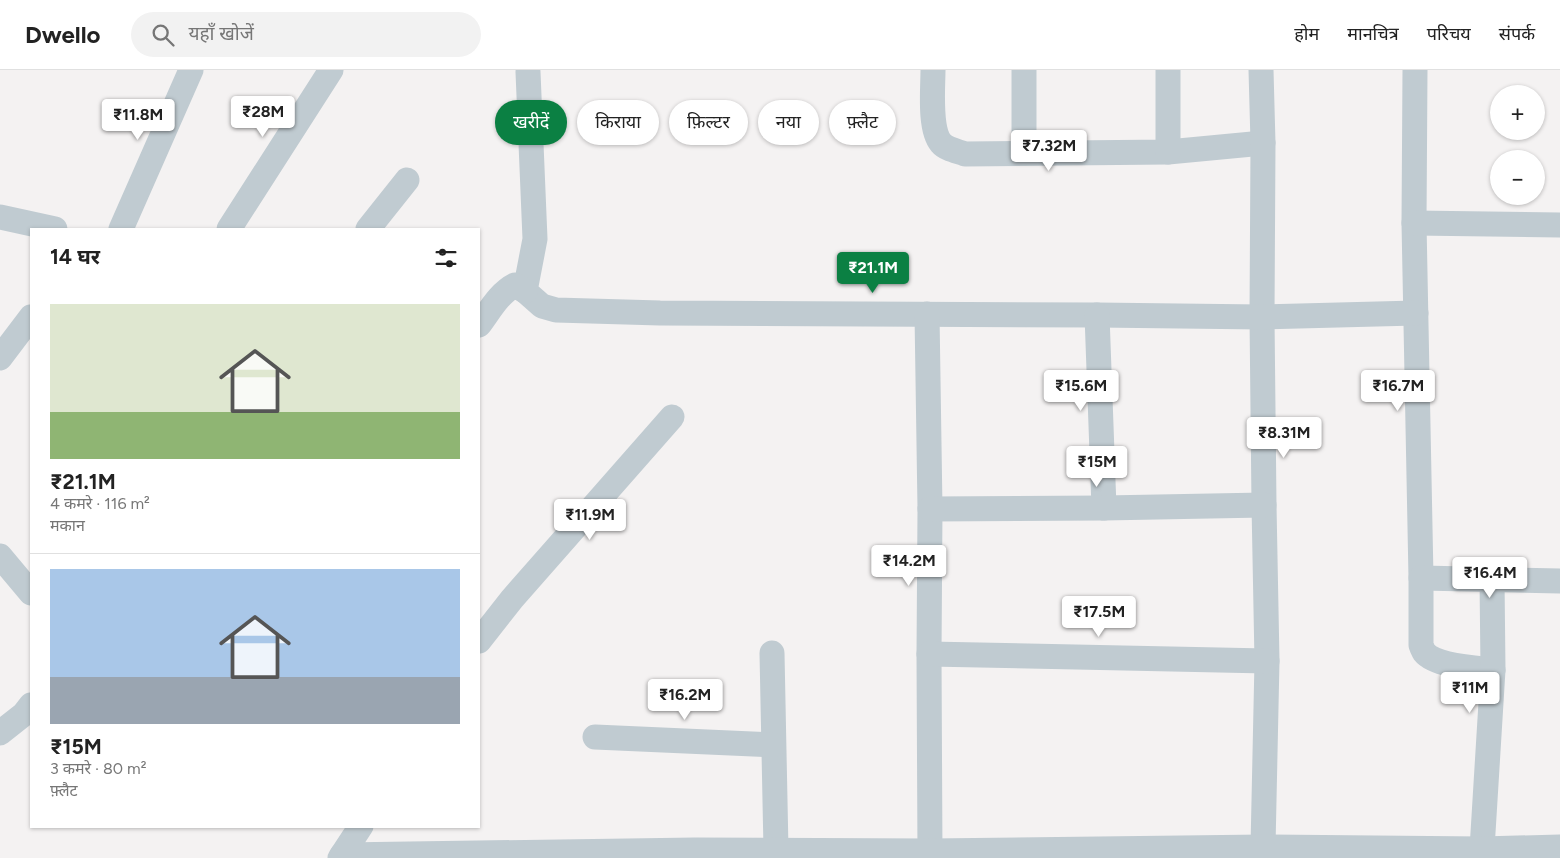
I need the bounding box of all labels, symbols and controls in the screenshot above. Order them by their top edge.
search box [131,12,481,57]
text: Dwello [25,20,101,49]
icon: search [149,21,177,49]
text: यहाँ खोजें [189,22,254,45]
text: होम [1294,23,1319,45]
text: मानचित्र [1347,23,1399,45]
text: परिचय [1427,23,1471,45]
text: संपर्क [1499,23,1535,45]
map controls [1490,85,1545,205]
button: + [1490,85,1545,140]
pin: ₹28M [233,96,293,138]
pin: ₹11.8M [97,98,179,141]
chip: खरीदें [495,100,567,145]
chip: किराया [577,100,659,145]
chip: फ़िल्टर [669,100,748,145]
chip: नया [758,100,819,145]
chip: फ़्लैट [829,100,896,145]
text: ₹28M [242,102,284,121]
text: ₹11.8M [113,105,163,124]
pin: ₹7.32M [1008,129,1090,172]
text: ₹7.32M [1022,136,1076,155]
button: − [1490,150,1545,205]
text: 14 घर [50,244,100,269]
icon: filters [432,244,460,272]
pin: ₹21.1M [832,252,914,294]
text: ₹21.1M [848,258,898,277]
icon: home [210,336,300,426]
pin: ₹15.6M [1040,370,1122,412]
pin: ₹16.7M [1357,370,1439,412]
text: ₹15.6M [1055,376,1107,395]
text: ₹16.7M [1372,376,1424,395]
pin: ₹8.31M [1243,416,1325,459]
text: ₹8.31M [1258,423,1310,442]
pin: ₹15M [1067,446,1127,488]
text: ₹15M [1077,452,1117,471]
text: ₹21.1M [50,469,116,494]
text: 4 कमरे · 116 m² [50,494,150,513]
pin: ₹11.9M [549,498,631,541]
text: ₹11.9M [565,505,615,524]
text: मकान [50,516,85,535]
pin: ₹14.2M [868,544,950,587]
text: ₹14.2M [882,551,936,570]
pin: ₹16.4M [1449,556,1531,599]
text: ₹16.4M [1463,563,1517,582]
pin: ₹17.5M [1058,596,1140,638]
icon: home [210,602,300,692]
text: ₹17.5M [1073,602,1125,621]
pin: ₹11M [1440,672,1500,714]
pin: ₹16.2M [644,678,726,721]
text: ₹11M [1452,678,1488,697]
text: ₹16.2M [659,685,711,704]
text: ₹15M [50,734,102,759]
text: 3 कमरे · 80 m² [50,759,146,778]
text: फ़्लैट [50,781,78,800]

